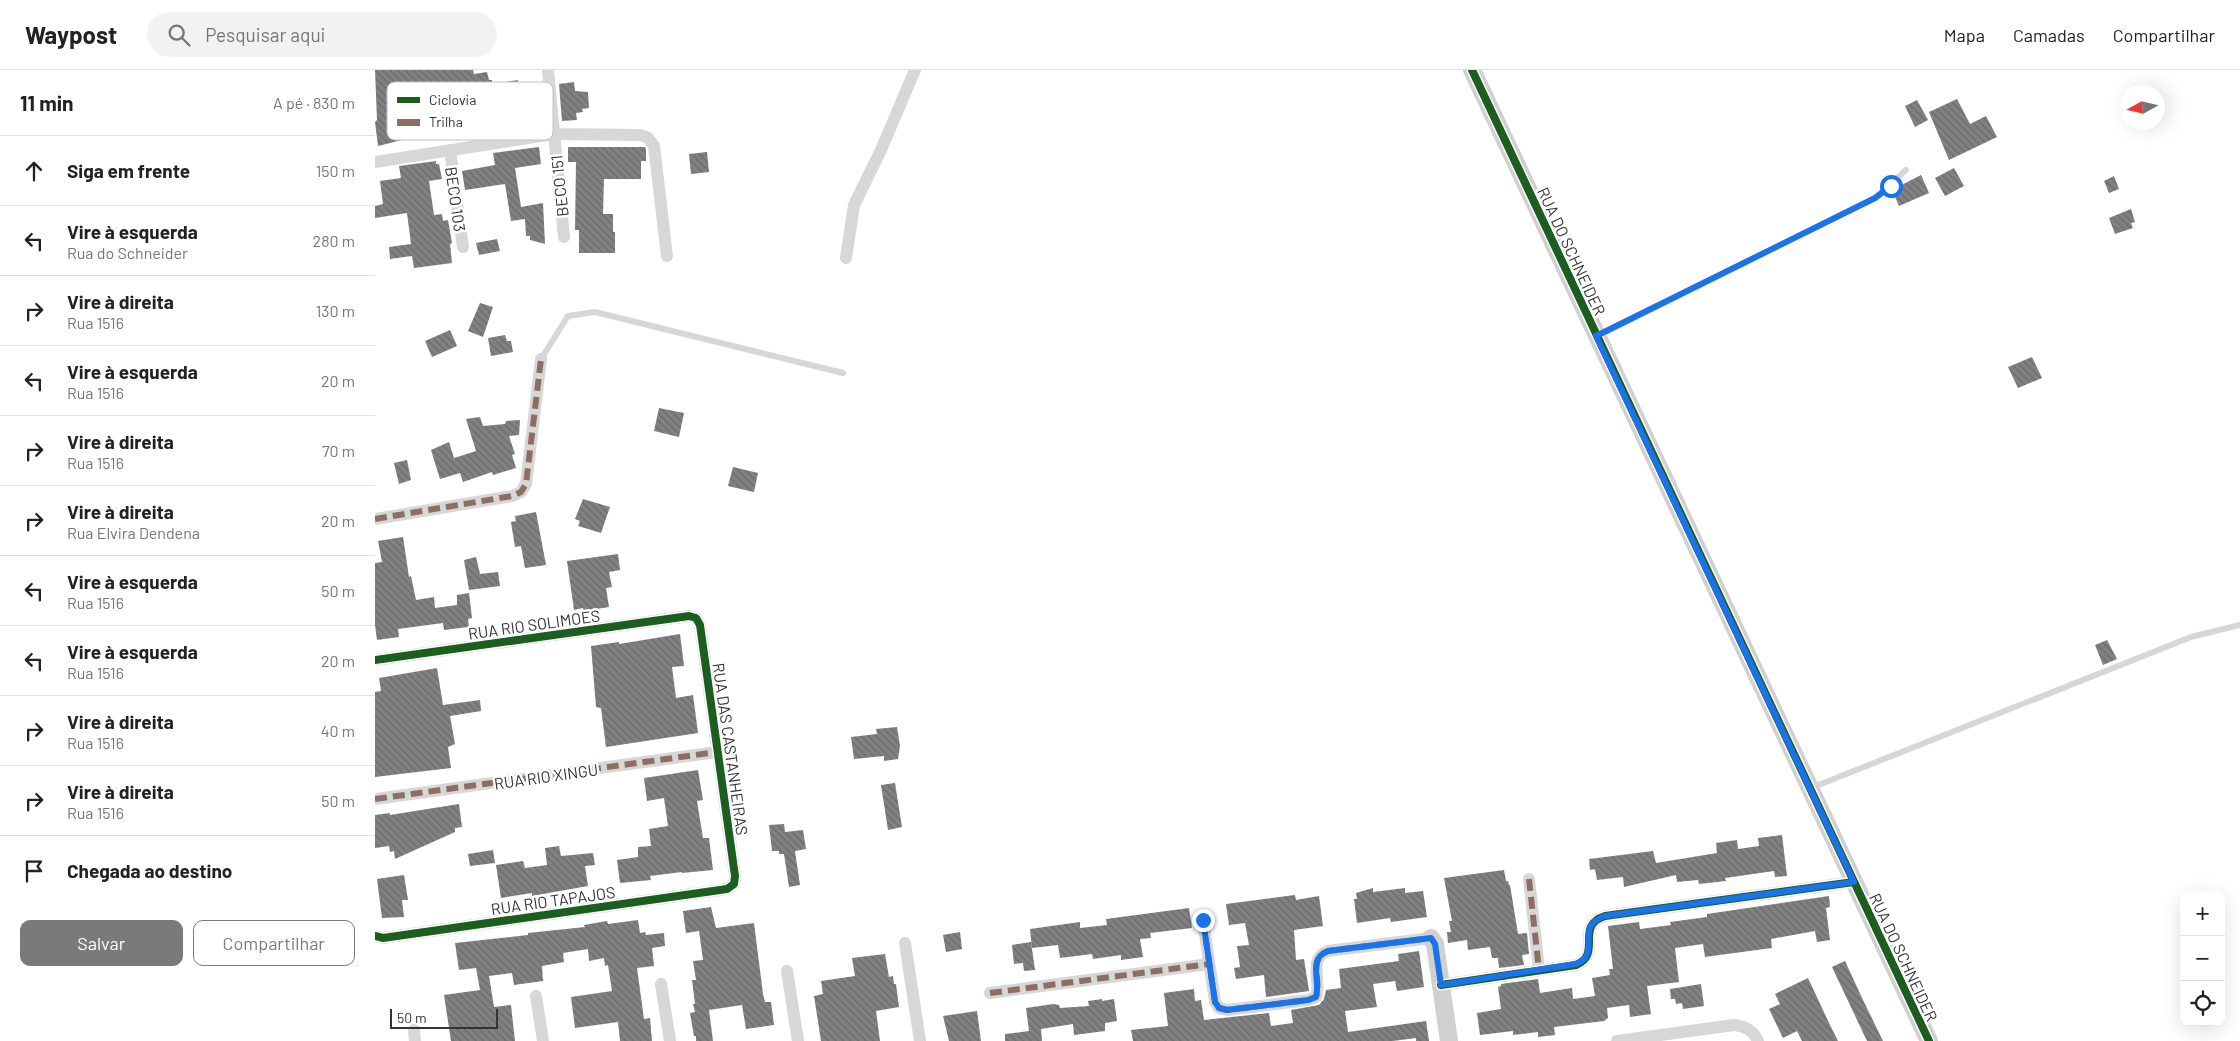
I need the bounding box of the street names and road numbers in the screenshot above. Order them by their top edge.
street label: BECO 151 [546,154,572,218]
street label: BECO 103 [442,165,470,233]
street label: RUA DO SCHNEIDER [1534,184,1610,318]
street label: RUA RIO SOLIMOES [467,605,601,643]
street label: RUA DAS CASTANHEIRAS [709,662,753,836]
street label: RUA RIO XINGU [493,759,599,793]
street label: RUA RIO TAPAJOS [490,882,616,918]
street label: RUA DO SCHNEIDER [1866,890,1942,1024]

